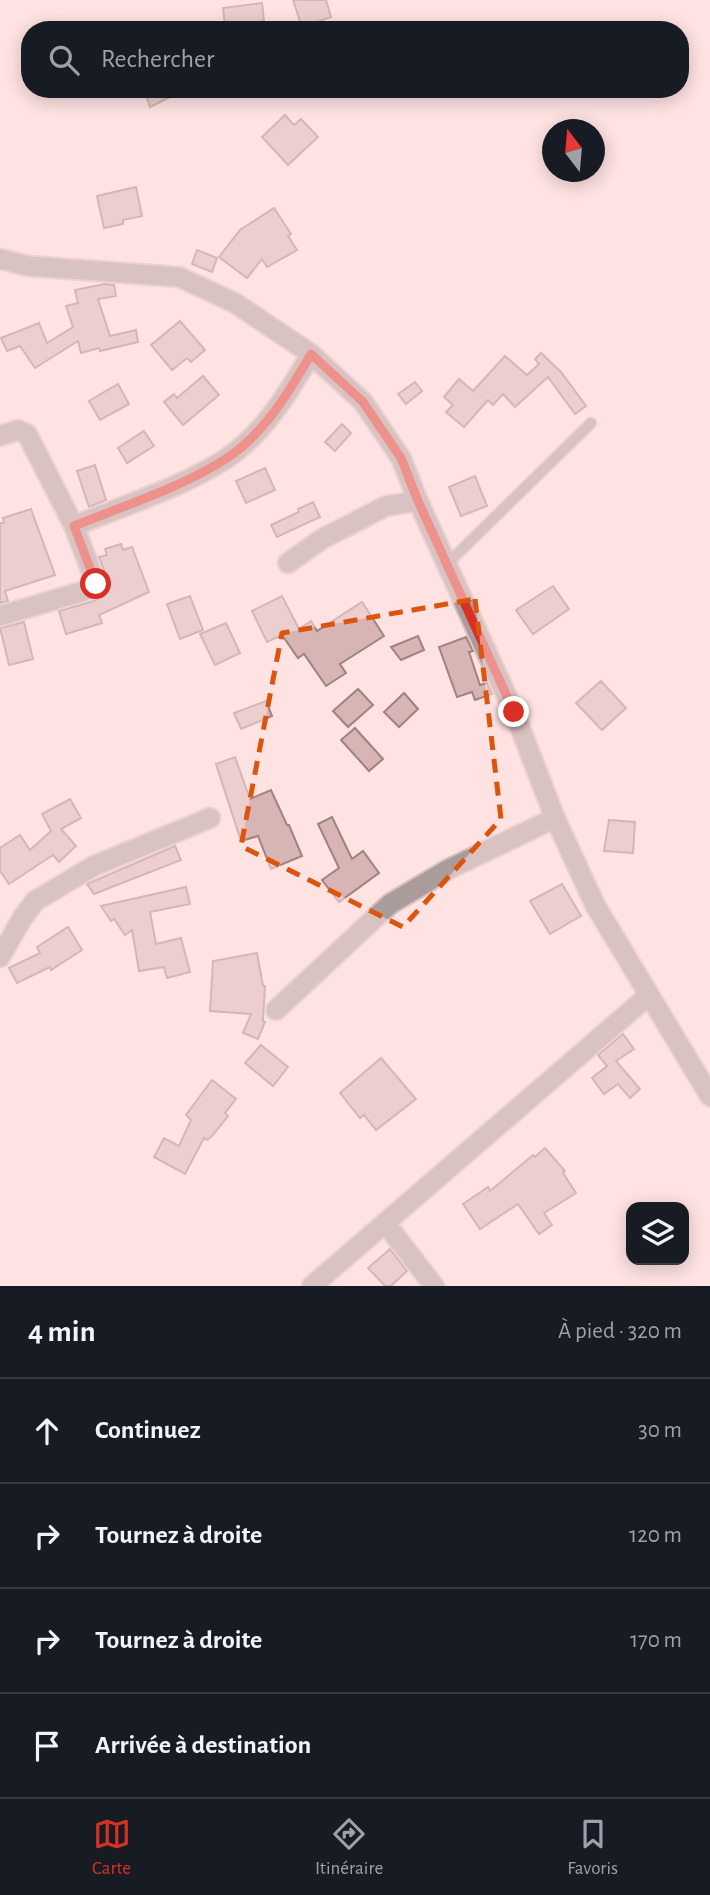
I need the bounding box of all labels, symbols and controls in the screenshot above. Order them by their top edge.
search box [21,21,689,98]
icon: search [45,41,83,79]
text: Rechercher [101,46,214,72]
north arrow [542,119,605,182]
route start [80,568,111,599]
route end [498,696,529,727]
map controls [626,1202,689,1265]
button: layers [626,1202,689,1265]
text: 4 min [28,1317,96,1347]
text: À pied · 320 m [558,1320,682,1343]
icon: ahead [28,1412,66,1450]
text: Continuez [95,1417,201,1443]
text: 30 m [638,1419,682,1442]
icon: right [28,1517,66,1555]
text: Tournez à droite [95,1522,262,1548]
text: 120 m [629,1524,682,1547]
icon: right [28,1622,66,1660]
text: Tournez à droite [95,1627,262,1653]
text: 170 m [630,1629,682,1652]
icon: arrive [28,1727,66,1765]
text: Arrivée à destination [95,1732,311,1758]
tab: Carte [92,1815,131,1880]
tab: Itinéraire [315,1815,383,1880]
tab: Favoris [567,1815,618,1880]

